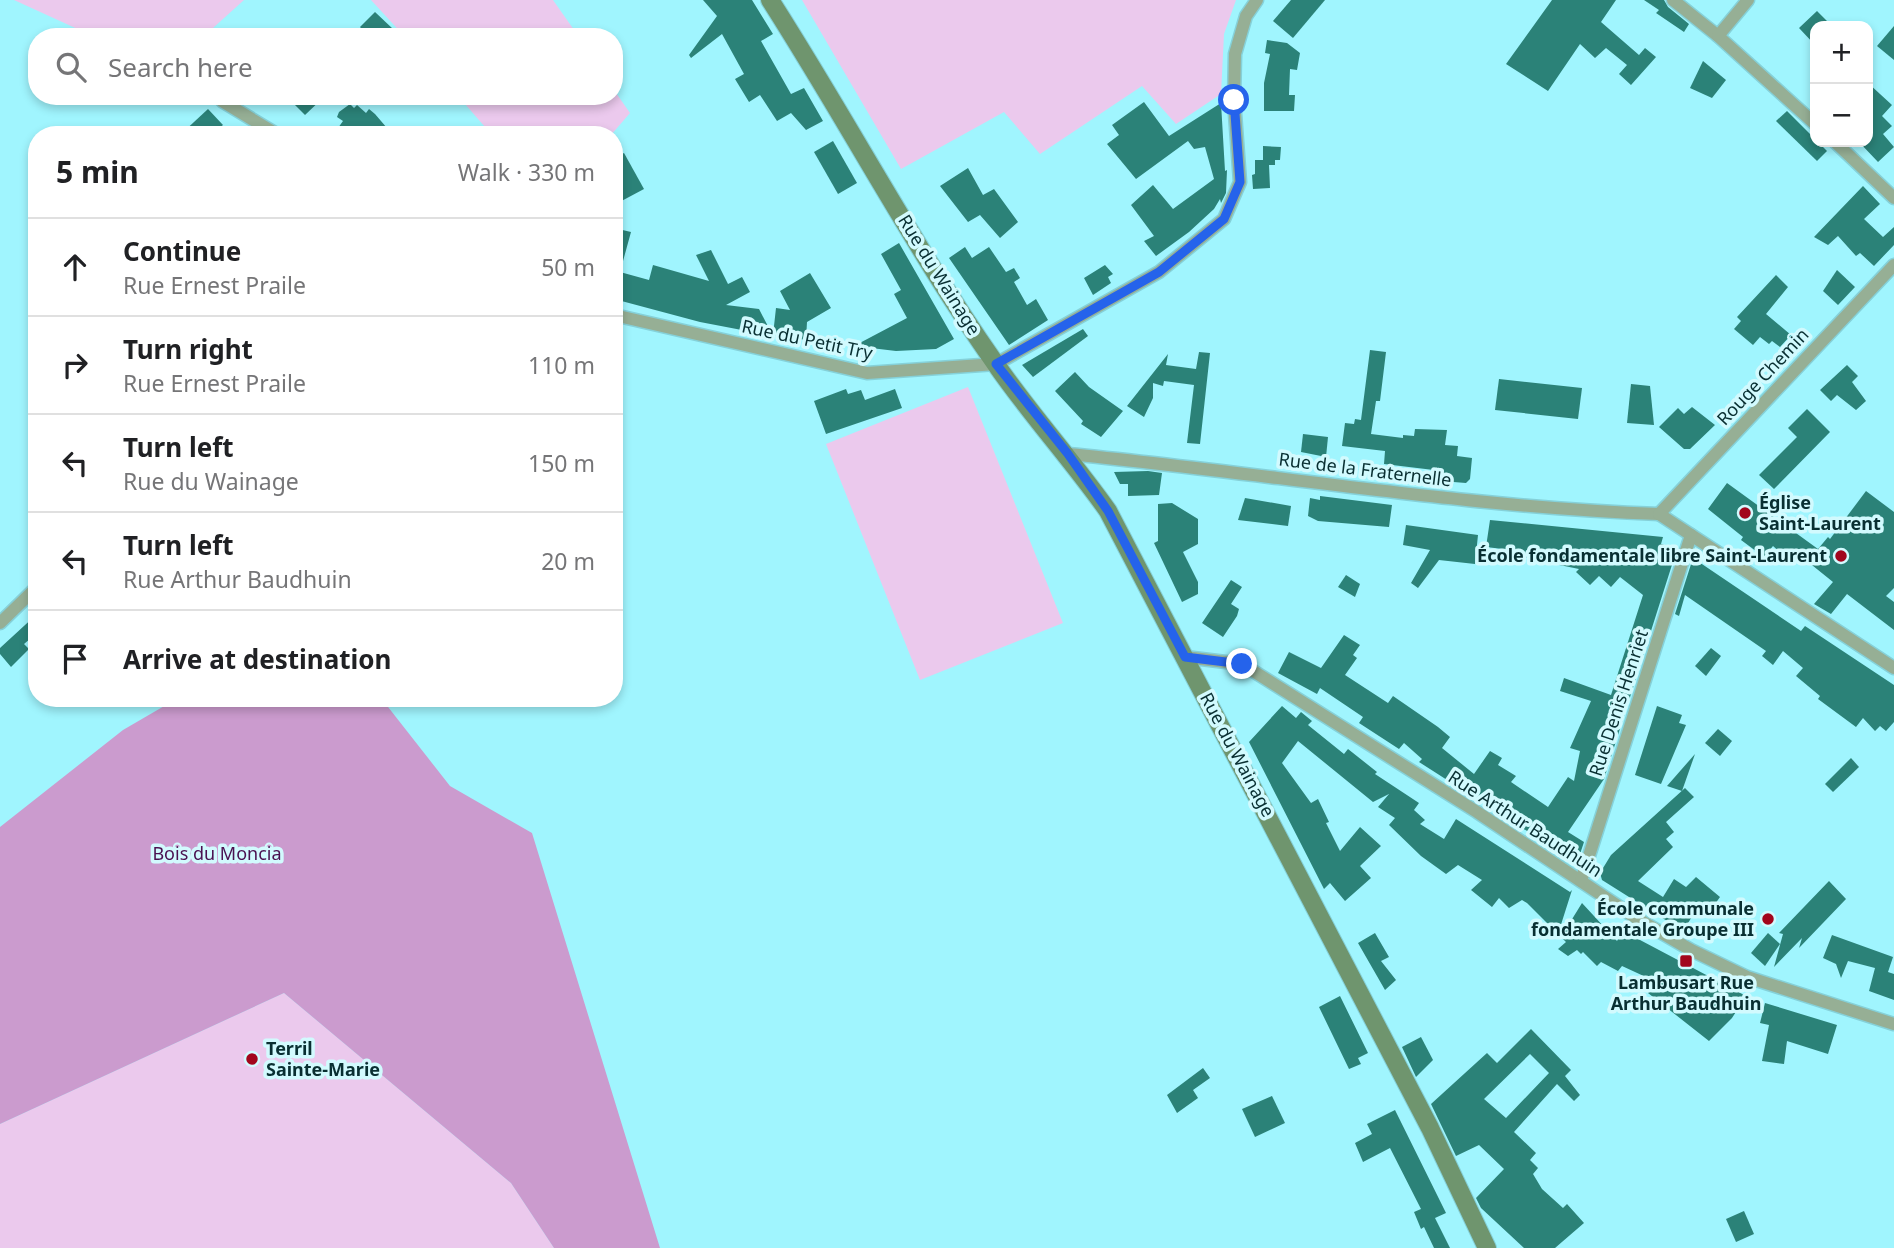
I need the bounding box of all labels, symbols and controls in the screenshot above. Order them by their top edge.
map controls [1810,21,1873,147]
button: + [1810,21,1873,84]
search box [28,28,623,105]
icon: search [52,48,90,86]
text: Search here [108,49,253,85]
route start [1218,84,1249,115]
button: − [1810,84,1873,147]
text: 5 min [56,151,139,192]
text: Walk · 330 m [458,156,595,188]
street label: Rue du Wainage [893,210,986,339]
text: Continue [123,233,241,269]
icon: ahead [56,248,94,286]
text: 50 m [541,251,595,283]
text: Rue Ernest Praile [123,269,306,301]
street label: Rue du Petit Try [740,313,876,365]
street label: Rouge Chemin [1711,323,1813,430]
text: Turn right [123,331,253,367]
icon: right [56,346,94,384]
text: 110 m [528,349,595,381]
text: Rue Ernest Praile [123,367,306,399]
text: Turn left [123,429,234,465]
icon: left [56,444,94,482]
text: 150 m [528,447,595,479]
street label: Rue de la Fraternelle [1277,447,1453,492]
text: Rue du Wainage [123,465,299,497]
place label: Église Saint-Laurent [1759,490,1881,535]
marker: Église Saint-Laurent [1737,505,1753,521]
text: Turn left [123,527,234,563]
icon: left [56,542,94,580]
place label: École fondamentale libre Saint-Laurent [1477,543,1827,567]
text: 20 m [541,545,595,577]
marker: École fondamentale libre Saint-Laurent [1833,548,1849,564]
text: Rue Arthur Baudhuin [123,563,352,595]
street label: Rue Denis Henriet [1583,626,1653,779]
icon: arrive [56,640,94,678]
text: Arrive at destination [123,641,392,677]
route end [1226,648,1257,679]
street label: Rue du Wainage [1195,688,1281,821]
street label: Rue Arthur Baudhuin [1444,764,1607,882]
park label: Bois du Moncia [152,841,282,865]
place label: École communale fondamentale Groupe III [1531,896,1754,941]
marker: École communale fondamentale Groupe III [1760,911,1776,927]
marker: Lambusart Rue Arthur Baudhuin [1678,953,1694,969]
place label: Lambusart Rue Arthur Baudhuin [1611,970,1761,1015]
place label: Terril Sainte-Marie [266,1036,380,1081]
marker: Terril Sainte-Marie [244,1051,260,1067]

